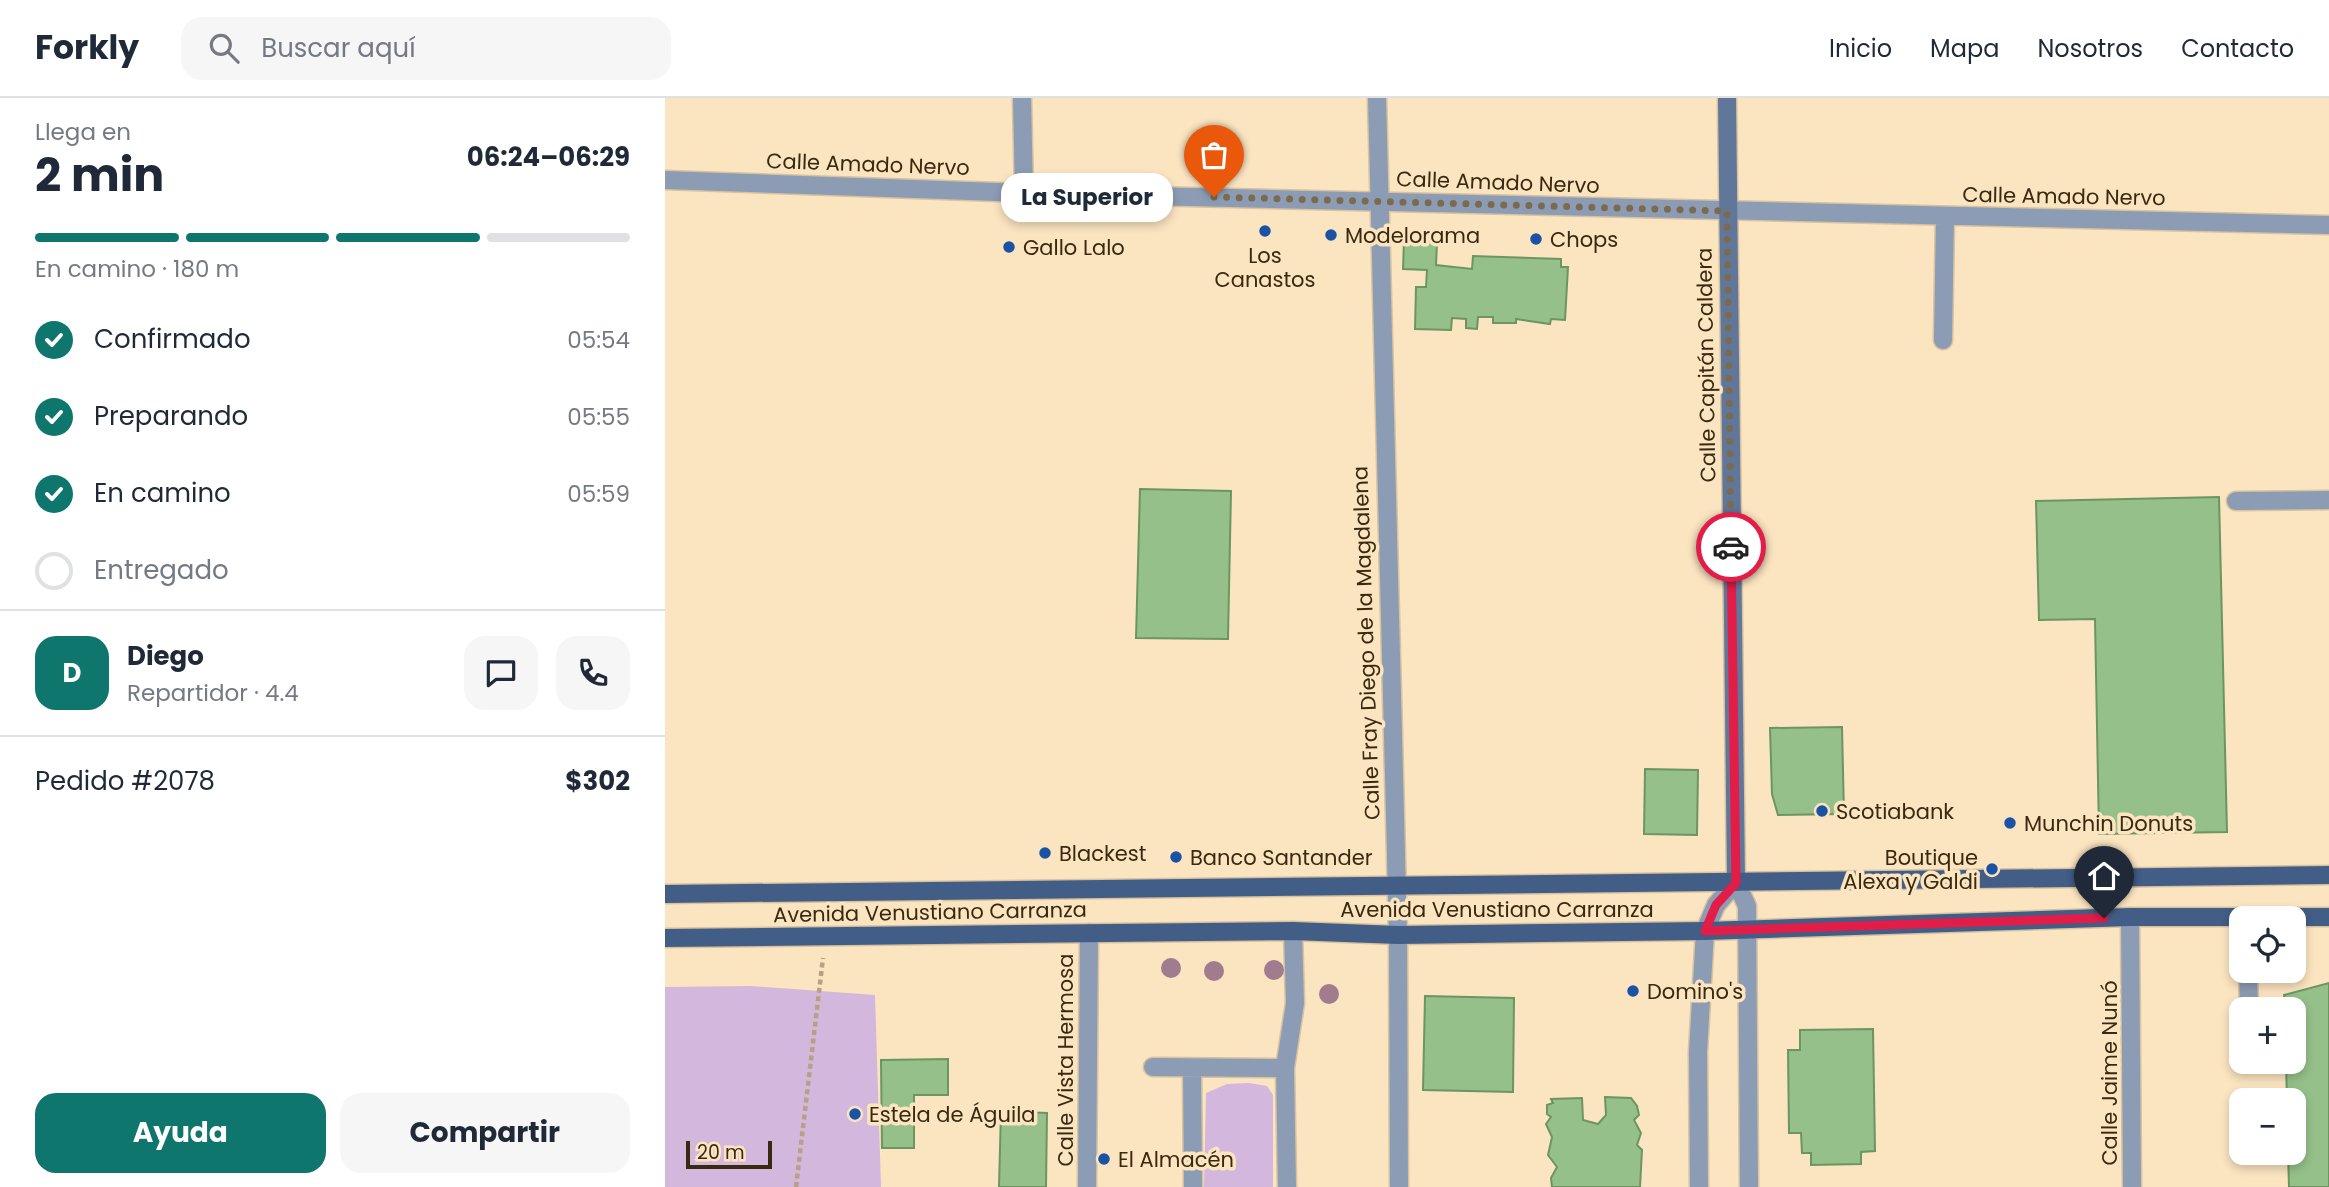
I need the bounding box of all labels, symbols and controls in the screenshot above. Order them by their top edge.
search box [181,17,671,80]
text: Forkly [35,24,139,71]
icon: search [205,29,243,67]
text: Buscar aquí [261,30,416,66]
text: Inicio [1829,32,1892,65]
text: Mapa [1930,32,1999,65]
text: Nosotros [2037,32,2143,65]
text: Contacto [2181,32,2294,65]
text: Llega en [35,116,131,148]
pin [1184,125,1244,197]
icon: bag [1195,136,1233,174]
text: 06:24–06:29 [467,139,630,175]
text: 2 min [35,143,164,207]
street label: Calle Amado Nervo [766,146,970,182]
street label: Calle Amado Nervo [1396,164,1600,200]
callout: La Superior [1001,172,1172,222]
street label: Calle Amado Nervo [1962,180,2166,212]
text: La Superior [1021,181,1153,213]
place label: Modelorama [1345,221,1480,250]
marker: Los Canastos [1257,223,1273,239]
place label: Chops [1550,225,1618,254]
marker: Modelorama [1323,227,1339,243]
marker: Chops [1528,231,1544,247]
place label: Gallo Lalo [1023,233,1125,262]
marker: Gallo Lalo [1001,239,1017,255]
place label: Los Canastos [1214,241,1316,294]
street label: Calle Capitán Caldera [1689,247,1723,483]
text: En camino · 180 m [35,253,239,285]
icon: check [35,321,73,359]
text: Confirmado [94,321,251,357]
text: 05:54 [567,324,630,356]
icon: check [35,398,73,436]
text: Preparando [94,398,248,434]
text: 05:55 [567,401,630,433]
street label: Calle Fray Diego de la Magdalena [1345,466,1387,820]
icon: check [35,475,73,513]
text: En camino [94,475,231,511]
text: 05:59 [567,478,630,510]
courier [1696,512,1766,582]
icon: car [1712,528,1750,566]
text: Entregado [94,552,229,588]
button: chat [464,636,538,710]
button: phone [556,636,630,710]
text: Diego [127,638,204,674]
text: D [63,655,81,691]
text: Repartidor · 4.4 [127,677,299,709]
text: Pedido #2078 [35,763,215,799]
text: $302 [565,763,630,799]
place label: Scotiabank [1836,797,1954,826]
marker: Scotiabank [1814,803,1830,819]
place label: Munchin Donuts [2024,809,2193,838]
marker: Munchin Donuts [2002,815,2018,831]
place label: Blackest [1059,839,1146,868]
place label: Banco Santander [1190,843,1373,872]
place label: Boutique Alexa y Galdi [1843,843,1978,896]
marker: Blackest [1037,845,1053,861]
pin [2074,846,2134,918]
marker: Banco Santander [1168,849,1184,865]
icon: home [2085,857,2123,895]
marker: Boutique Alexa y Galdi [1984,861,2000,877]
street label: Avenida Venustiano Carranza [773,895,1087,929]
street label: Avenida Venustiano Carranza [1340,895,1654,924]
map controls [2229,906,2306,1165]
button: locate [2229,906,2306,983]
street label: Calle Vista Hermosa [1051,954,1080,1166]
place label: Domino's [1647,977,1743,1006]
street label: Calle Jaime Nunó [2095,980,2124,1166]
marker: Domino's [1625,983,1641,999]
button: + [2229,997,2306,1074]
button: − [2229,1088,2306,1165]
button: Ayuda [35,1093,326,1173]
button: Compartir [340,1093,630,1173]
place label: Estela de Águila [869,1100,1036,1129]
marker: Estela de Águila [847,1106,863,1122]
scale bar [686,1138,772,1170]
text: 20 m [697,1139,745,1166]
place label: El Almacén [1118,1145,1234,1174]
marker: El Almacén [1096,1151,1112,1167]

